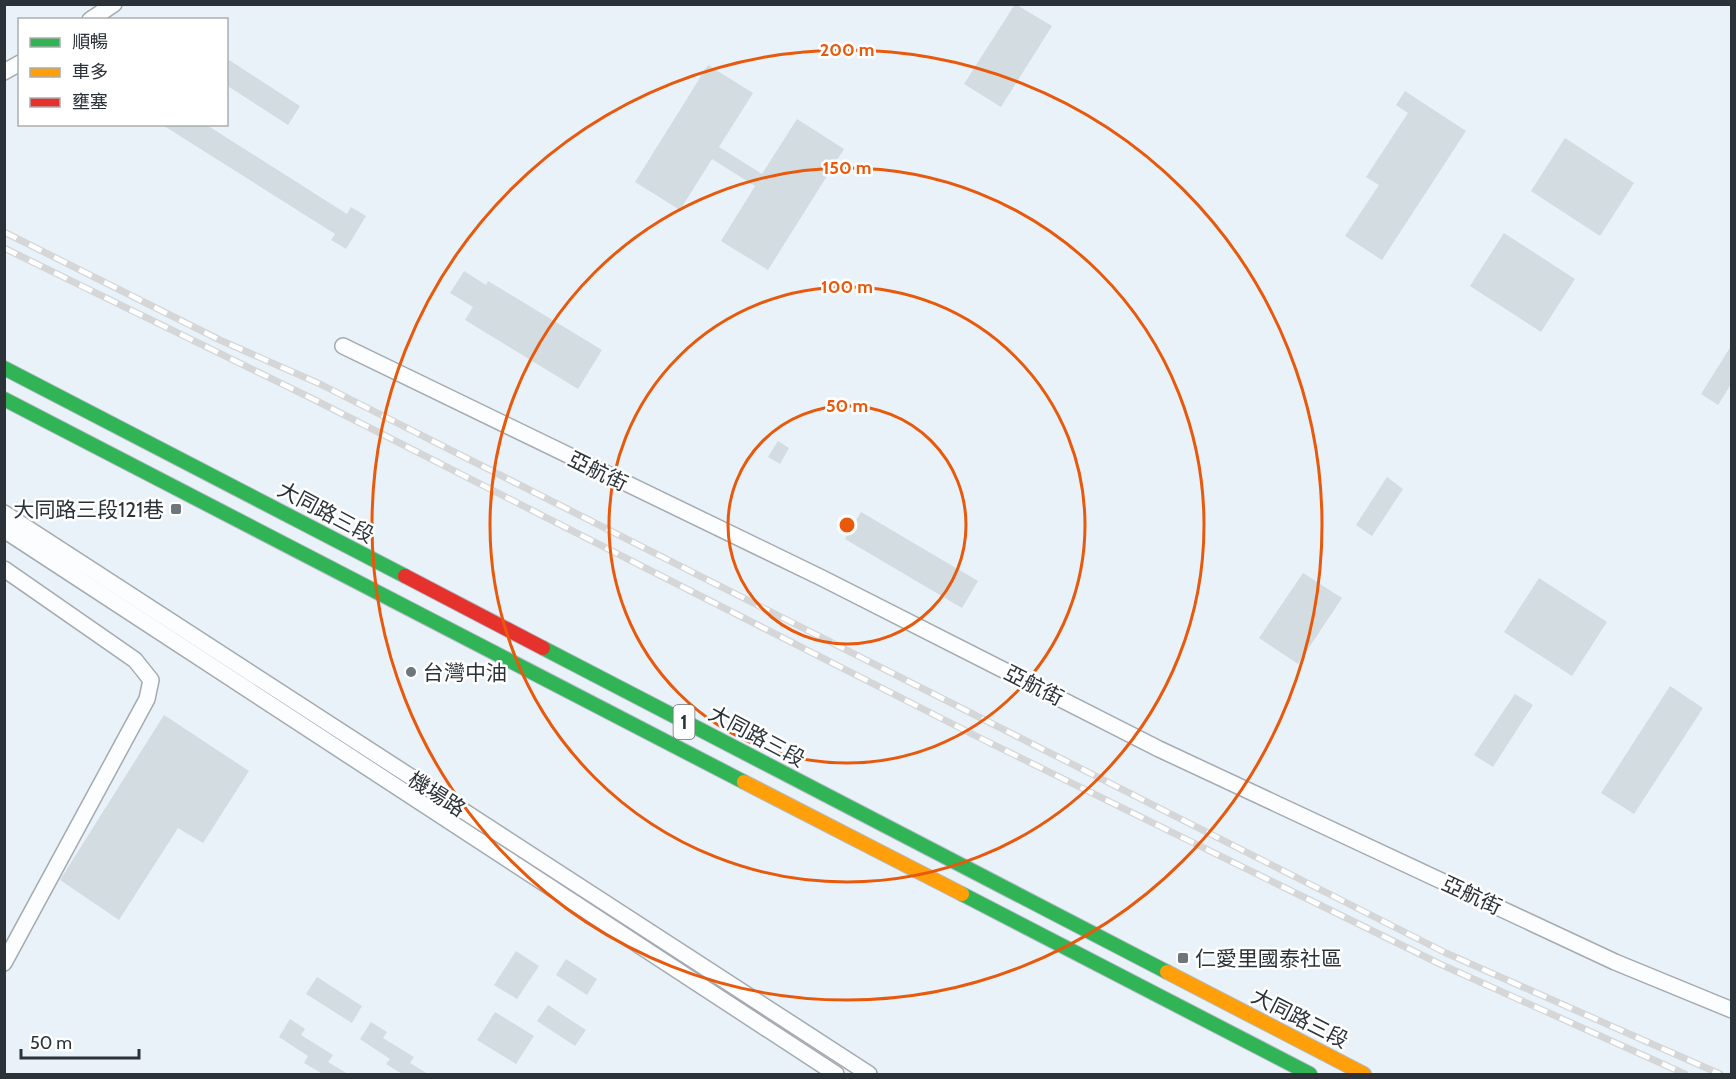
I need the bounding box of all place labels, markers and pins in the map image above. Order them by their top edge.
place label: 大同路三段121巷 [13,497,164,522]
marker: 大同路三段121巷 [169,502,183,516]
centre of rings [837,515,857,535]
place label: 台灣中油 [423,660,507,685]
marker: 台灣中油 [404,665,418,679]
place label: 仁愛里國泰社區 [1195,946,1342,971]
marker: 仁愛里國泰社區 [1176,951,1190,965]

